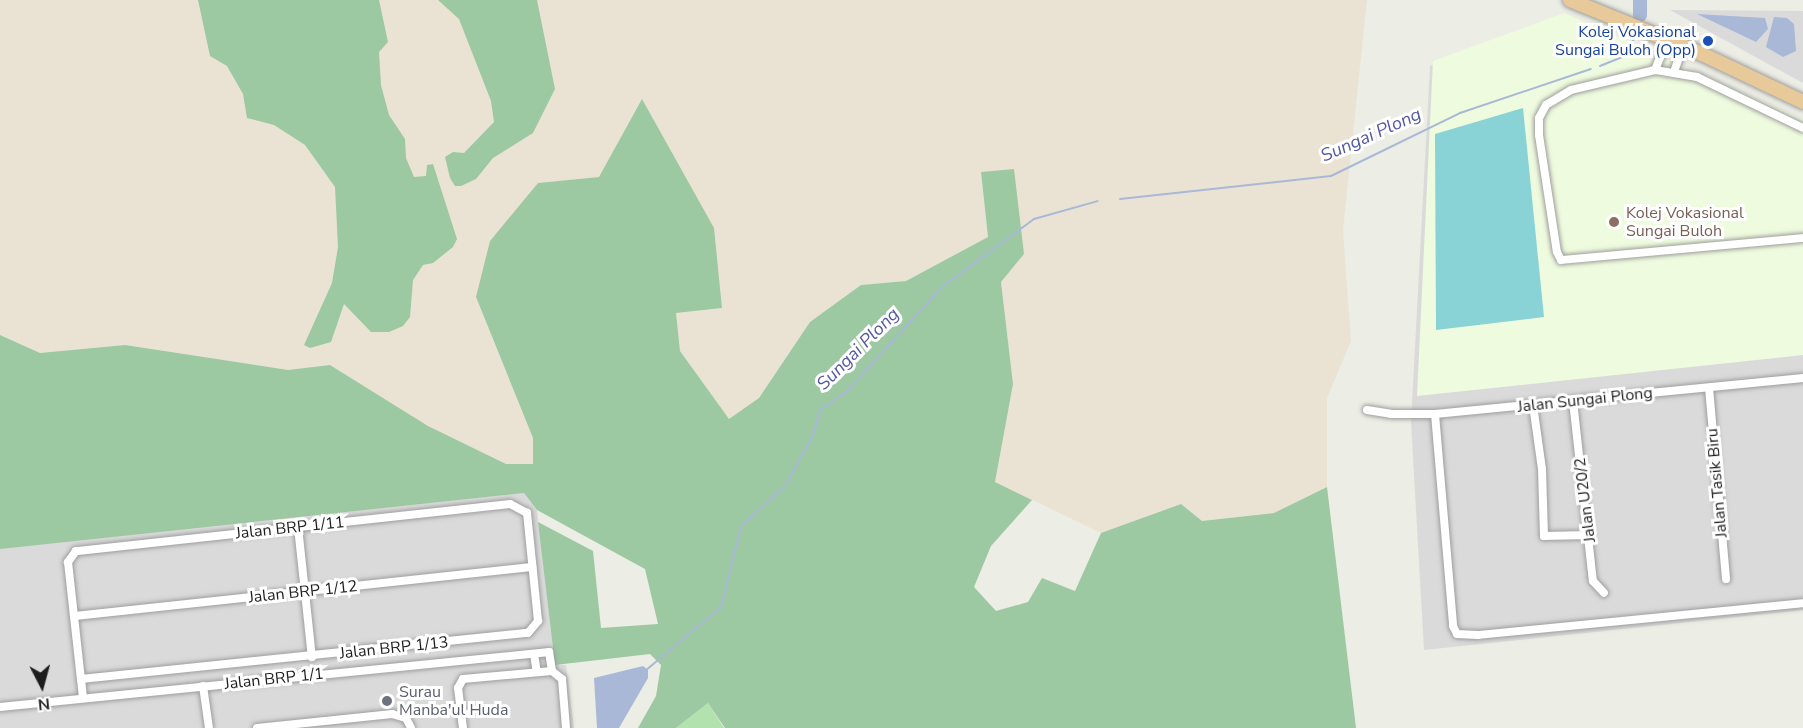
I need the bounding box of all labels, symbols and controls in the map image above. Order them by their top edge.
place label: Kolej Vokasional Sungai Buloh (Opp) [1555,22,1696,60]
marker: Kolej Vokasional Sungai Buloh (Opp) [1701,34,1715,48]
water label: Sungai Plong [1317,103,1425,167]
place label: Kolej Vokasional Sungai Buloh [1626,203,1744,241]
marker: Kolej Vokasional Sungai Buloh [1607,215,1621,229]
water label: Sungai Plong [812,303,904,395]
street label: Jalan Sungai Plong [1516,383,1654,417]
street label: Jalan Tasik Biru [1703,428,1731,538]
street label: Jalan U20/2 [1570,457,1600,543]
street label: Jalan BRP 1/11 [235,513,345,543]
street label: Jalan BRP 1/12 [248,577,358,607]
street label: Jalan BRP 1/13 [339,633,449,663]
north arrow [12,656,72,716]
street label: Jalan BRP 1/1 [223,664,325,694]
place label: Surau Manba'ul Huda [399,682,508,720]
text: N [37,692,51,715]
marker: Surau Manba'ul Huda [380,694,394,708]

